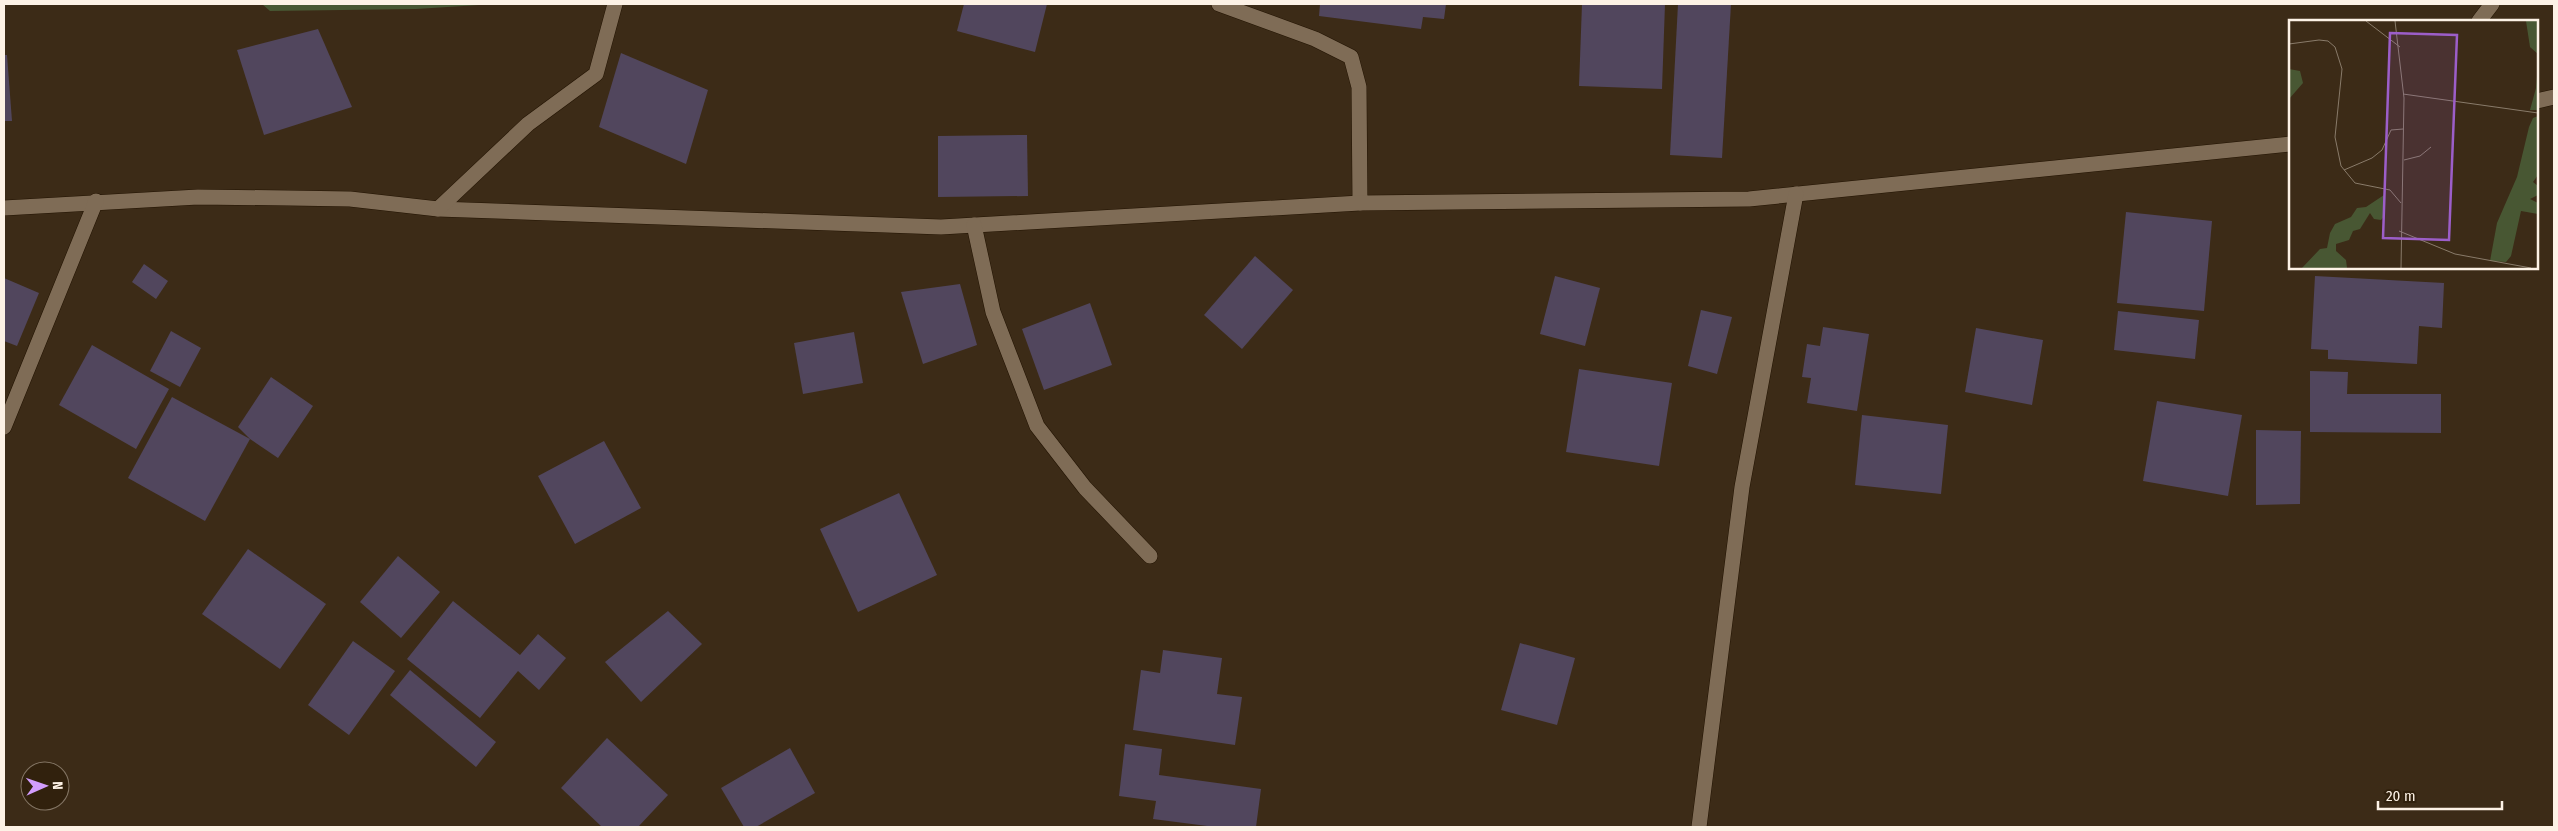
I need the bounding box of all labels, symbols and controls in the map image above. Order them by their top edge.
inset map [2289,20,2538,269]
north arrow [20,761,70,811]
scale bar [2378,778,2502,810]
text: N [49,781,66,790]
text: 20 m [2386,787,2416,805]

